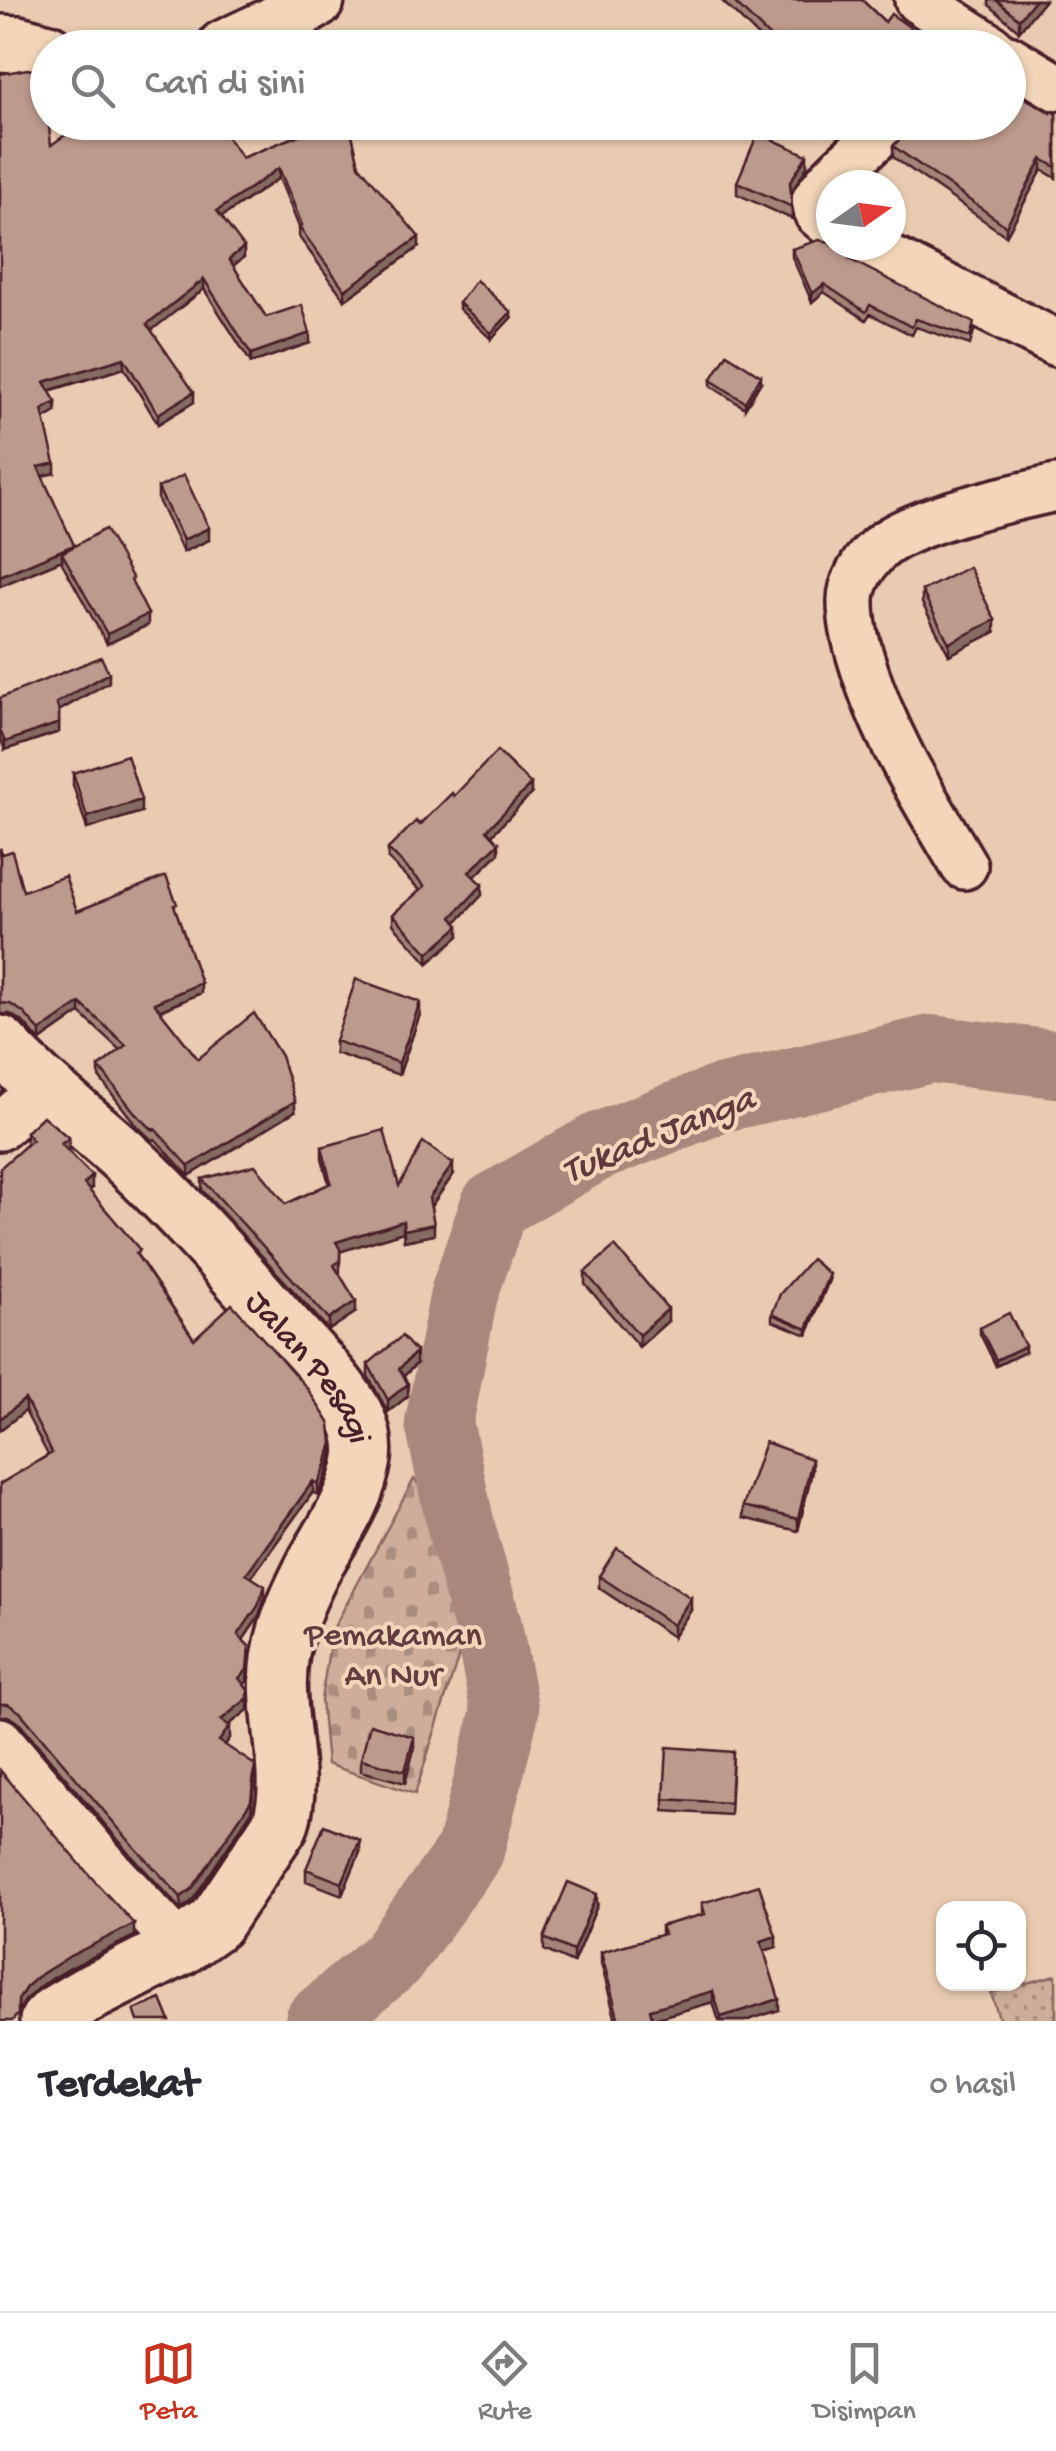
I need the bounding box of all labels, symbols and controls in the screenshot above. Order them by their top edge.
search box [30,30,1026,140]
icon: search [65,58,120,113]
text: Cari di sini [145,63,305,107]
north arrow [816,170,906,260]
water label: Tukad Janga [557,1078,764,1196]
street label: Jalan Pesagi [235,1283,378,1447]
park label: Pemakaman An Nur [303,1617,482,1698]
map controls [936,1901,1026,1991]
button: locate [936,1901,1026,1991]
text: Terdekat [40,2062,198,2111]
text: 0 hasil [930,2067,1016,2105]
tab: Peta [140,2336,197,2429]
tab: Rute [477,2336,532,2429]
tab: Disimpan [813,2336,916,2429]

